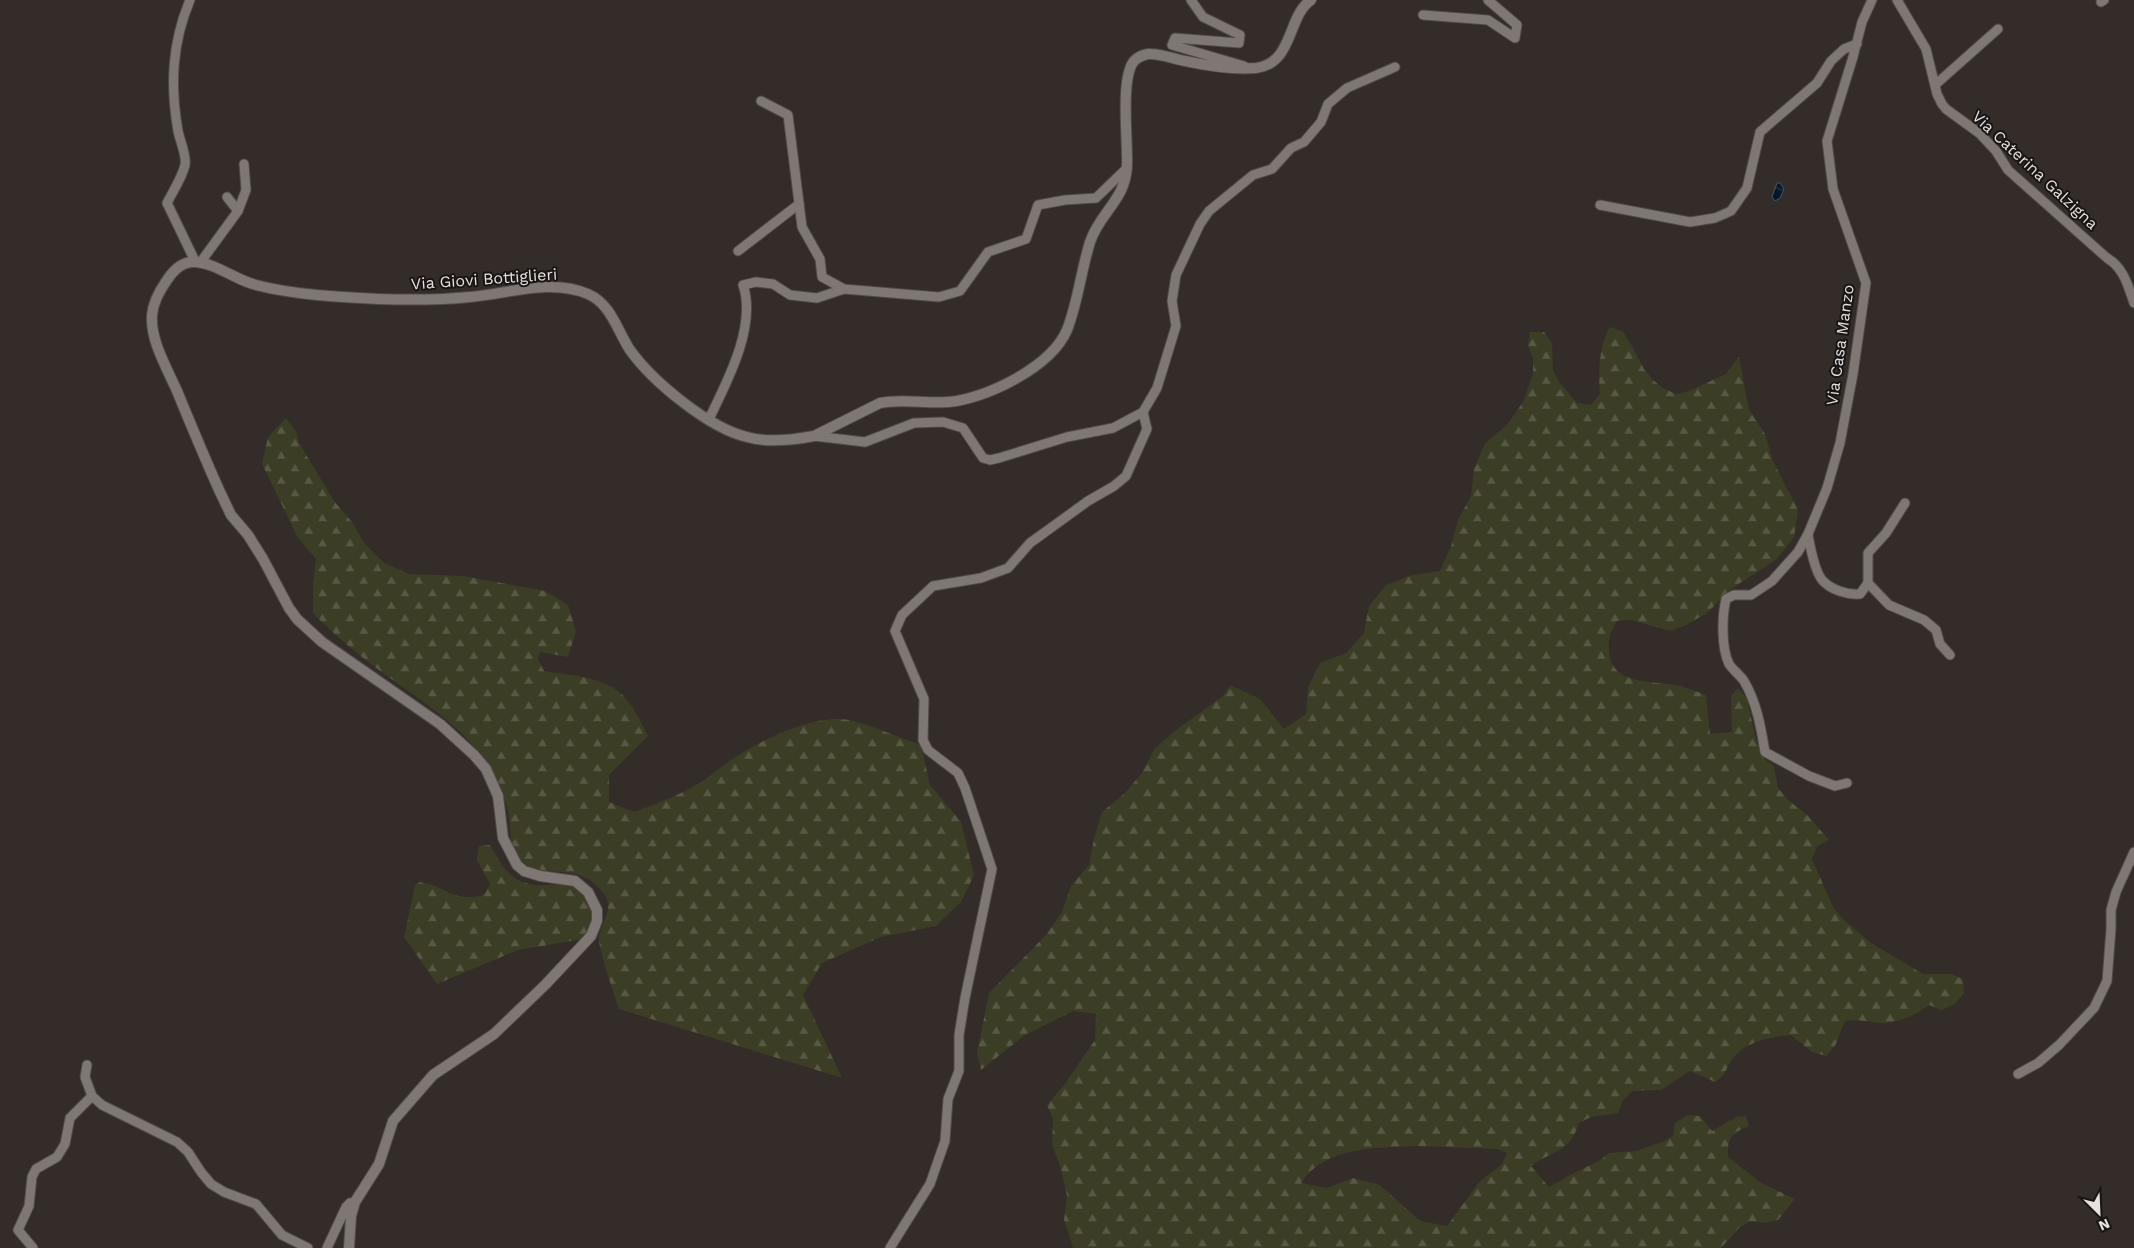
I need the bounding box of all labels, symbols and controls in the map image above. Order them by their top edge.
street label: Via Caterina Galzigna [1968,107,2102,233]
street label: Via Giovi Bottiglieri [410,264,558,294]
street label: Via Casa Manzo [1822,283,1858,407]
north arrow [2074,1188,2124,1238]
text: N [2096,1215,2112,1234]

